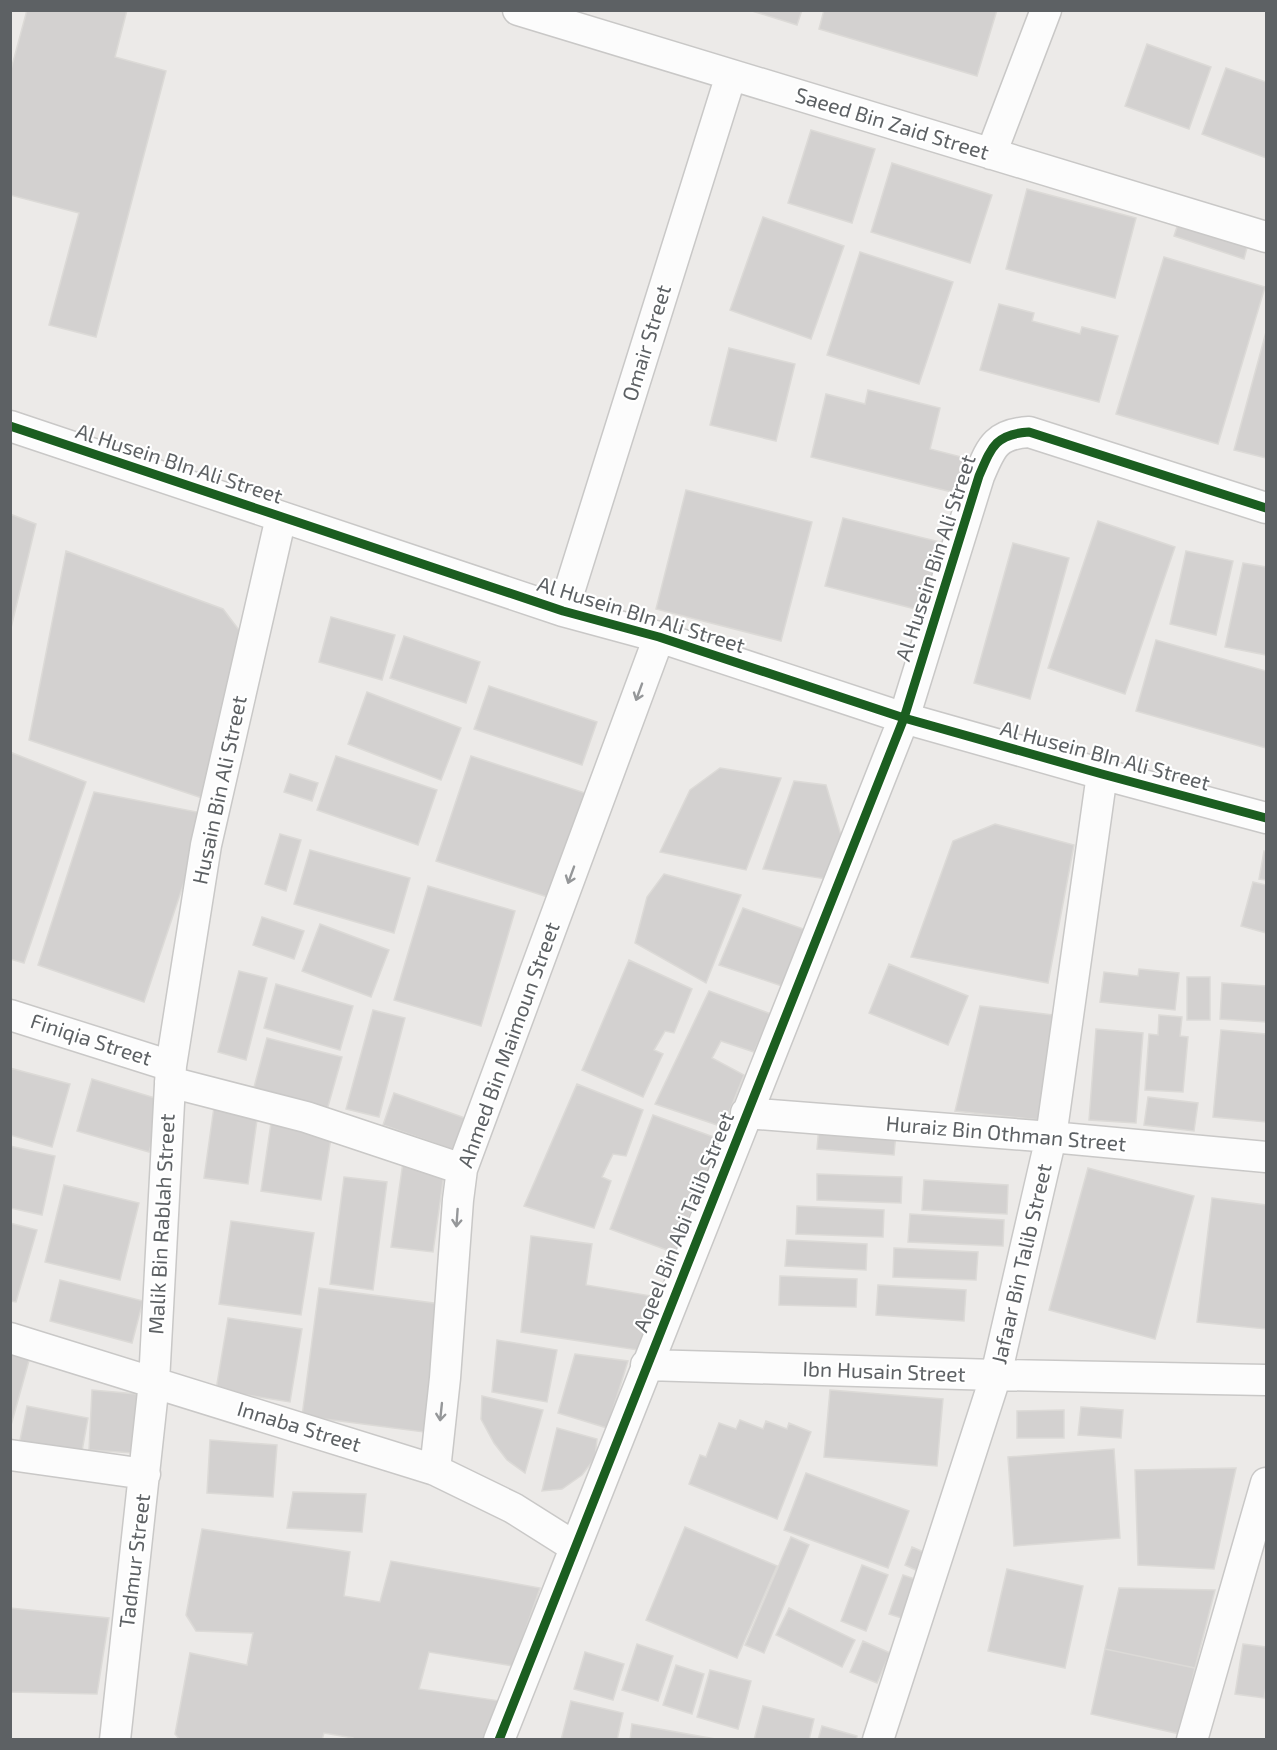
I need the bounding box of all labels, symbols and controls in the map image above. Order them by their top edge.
street label: Saeed Bin Zaid Street [792,81,992,164]
street label: Omair Street [616,281,675,404]
street label: Al Husein BIn Ali Street [73,417,286,508]
street label: Al Husein Bin Ali Street [889,451,980,664]
street label: Al Husein BIn Ali Street [535,570,748,657]
one-way arrow [632,682,643,701]
street label: Husain Bin Ali Street [186,693,251,886]
street label: Al Husein BIn Ali Street [998,715,1213,795]
one-way arrow [565,865,576,884]
street label: Ahmed Bin Maimoun Street [451,918,564,1171]
street label: Finiqia Street [28,1007,155,1070]
street label: Aqeel Bin Abi Talib Street [627,1108,738,1335]
street label: Huraiz Bin Othman Street [885,1110,1127,1155]
street label: Malik Bin Rablah Street [142,1113,179,1335]
street label: Jafaar Bin Talib Street [985,1161,1056,1366]
one-way arrow [451,1207,462,1227]
street label: Ibn Husain Street [802,1355,966,1386]
street label: Innaba Street [235,1395,364,1456]
one-way arrow [435,1402,446,1422]
street label: Tadmur Street [113,1492,154,1629]

